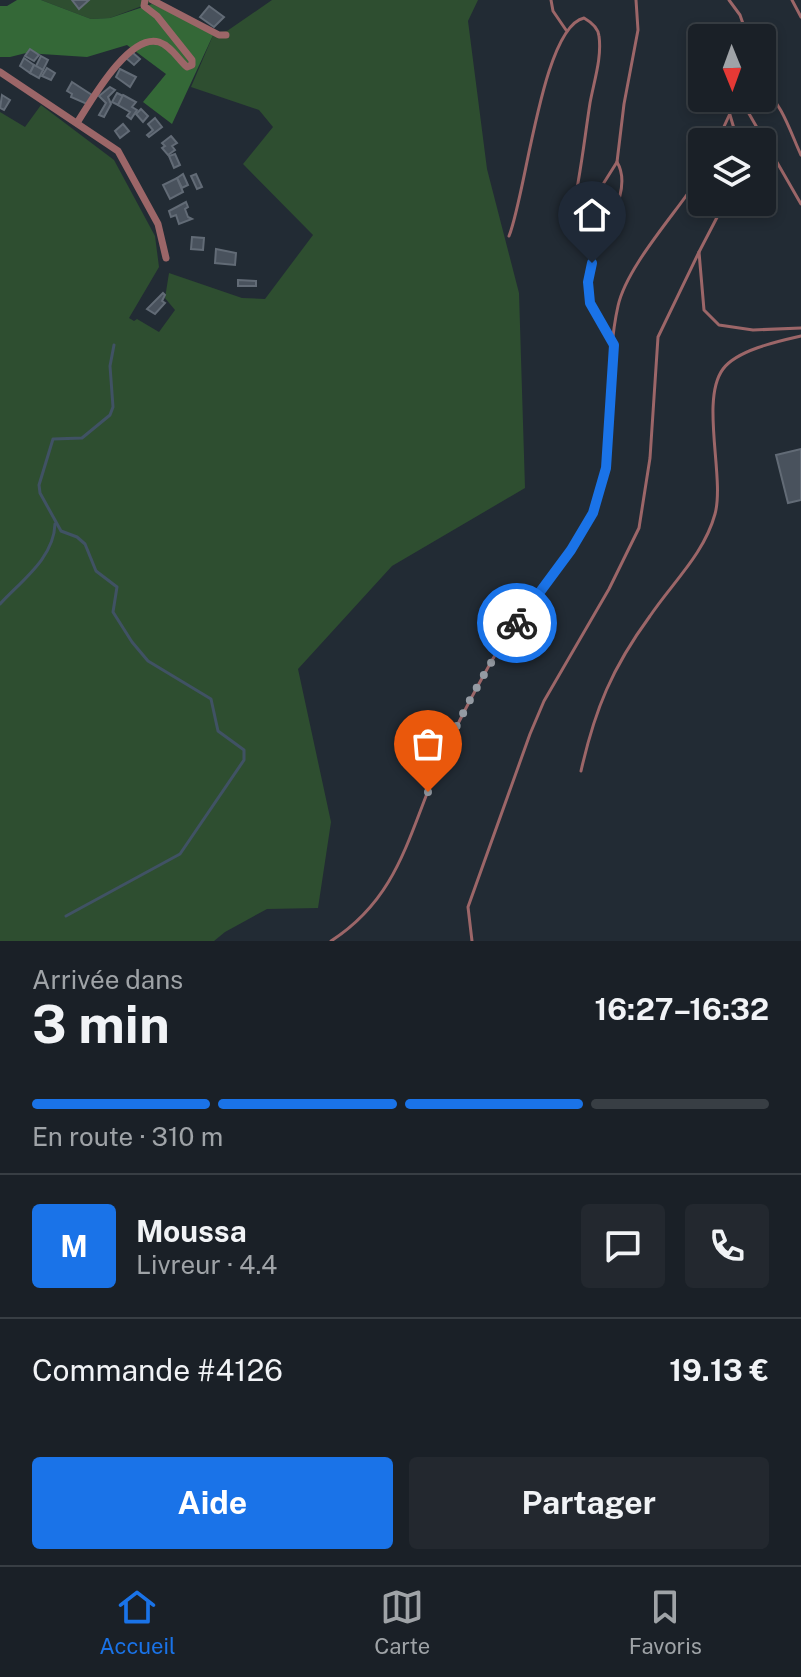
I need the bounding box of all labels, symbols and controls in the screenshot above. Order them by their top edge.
north arrow [688,24,776,112]
map controls [688,24,776,216]
button: layers [688,128,776,216]
pin [558,181,626,263]
icon: home [570,193,614,237]
courier [477,583,557,663]
icon: bike [495,601,539,645]
pin [394,710,462,792]
icon: bag [406,722,450,766]
text: Arrivée dans [32,964,183,995]
text: 16:27–16:32 [594,991,769,1027]
text: 3 min [32,994,170,1055]
text: En route · 310 m [32,1121,223,1152]
button: chat [581,1204,665,1288]
button: phone [685,1204,769,1288]
text: Moussa [136,1213,247,1249]
text: M [60,1228,88,1264]
text: Livreur · 4.4 [136,1249,277,1280]
text: Commande #4126 [32,1352,283,1388]
text: 19.13 € [669,1352,769,1388]
button: Aide [32,1457,393,1549]
button: Partager [409,1457,769,1549]
tab: Accueil [99,1585,176,1659]
tab: Carte [374,1585,430,1659]
tab: Favoris [629,1585,702,1659]

